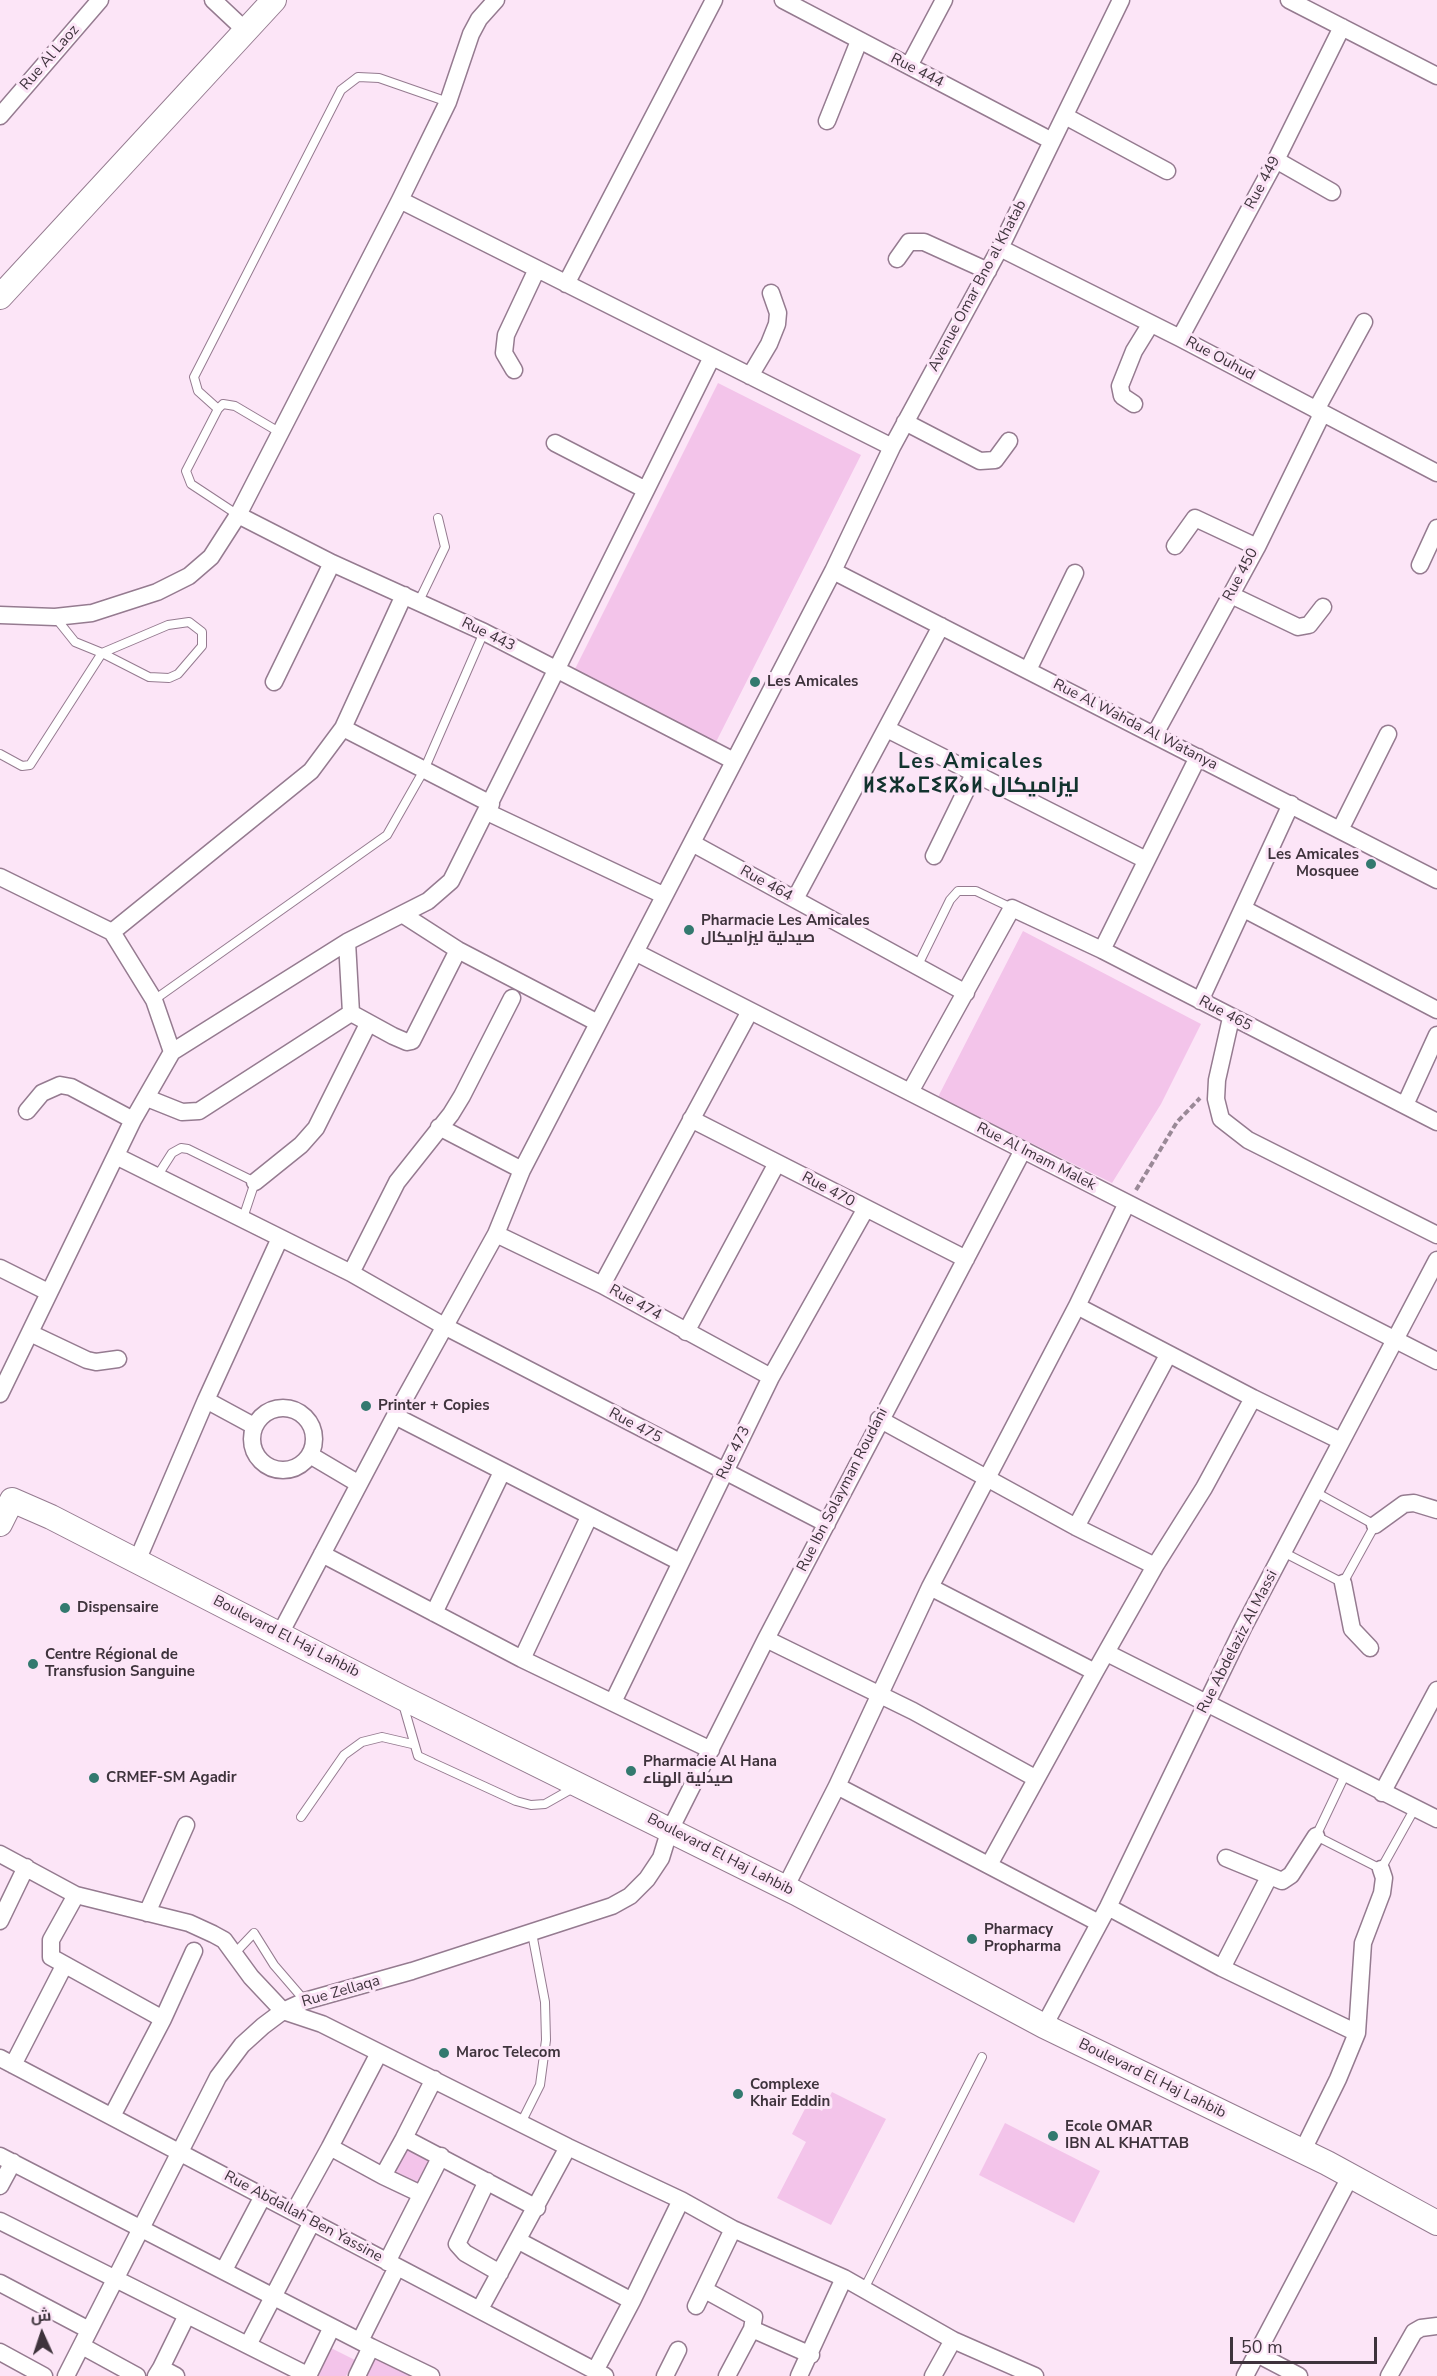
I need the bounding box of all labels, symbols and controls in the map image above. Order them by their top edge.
street label: Rue Al Laoz [17,22,83,94]
street label: Rue 444 [887,50,947,92]
street label: Rue 449 [1242,153,1284,213]
street label: Avenue Omar Bno al Khatab [925,197,1031,375]
street label: Rue Ouhud [1182,333,1258,385]
street label: Rue 450 [1220,545,1262,605]
street label: Rue 443 [458,614,518,656]
place label: Les Amicales [767,673,858,691]
marker: Les Amicales [748,675,762,689]
street label: Rue Al Wahda Al Watanya [1050,676,1220,774]
district label: Les Amicales ⵍⵉⵣⴰⵎⵉⴽⴰⵍ ليزاميكال [870,750,1072,800]
place label: Les Amicales Mosquee [1268,846,1359,881]
marker: Les Amicales Mosquee [1364,857,1378,871]
street label: Rue 464 [737,862,795,906]
place label: Pharmacie Les Amicales صيدلية ليزاميكال [701,912,869,947]
marker: Pharmacie Les Amicales صيدلية ليزاميكال [682,923,696,937]
street label: Rue 465 [1195,993,1255,1035]
street label: Rue Al Imam Malek [973,1119,1099,1195]
street label: Rue 470 [798,1169,858,1211]
street label: Rue 474 [606,1281,664,1325]
place label: Printer + Copies [378,1397,489,1415]
marker: Printer + Copies [359,1399,373,1413]
street label: Rue 475 [605,1405,665,1447]
street label: Rue Ibn Solayman Roudani [794,1405,892,1575]
street label: Rue 473 [713,1423,755,1483]
street label: Rue Abdelaziz Al Massi [1194,1567,1282,1717]
street label: Boulevard El Haj Lahbib [210,1592,362,1682]
place label: Dispensaire [77,1599,159,1617]
marker: Dispensaire [58,1601,72,1615]
place label: Centre Régional de Transfusion Sanguine [45,1646,195,1681]
marker: Centre Régional de Transfusion Sanguine [26,1657,40,1671]
place label: Pharmacie Al Hana صيدلية الهناء [643,1753,777,1788]
marker: Pharmacie Al Hana صيدلية الهناء [624,1764,638,1778]
place label: CRMEF-SM Agadir [106,1769,237,1787]
marker: CRMEF-SM Agadir [87,1771,101,1785]
street label: Boulevard El Haj Lahbib [644,1810,796,1900]
place label: Pharmacy Propharma [984,1921,1061,1956]
marker: Pharmacy Propharma [965,1932,979,1946]
street label: Rue Zellaqa [300,1972,382,2012]
street label: Boulevard El Haj Lahbib [1075,2035,1229,2123]
place label: Maroc Telecom [456,2044,561,2062]
marker: Maroc Telecom [437,2046,451,2060]
place label: Complexe Khair Eddin [750,2076,830,2111]
marker: Complexe Khair Eddin [731,2087,745,2101]
place label: Ecole OMAR IBN AL KHATTAB [1065,2118,1189,2153]
marker: Ecole OMAR IBN AL KHATTAB [1046,2129,1060,2143]
street label: Rue Abdallah Ben Yassine [221,2168,385,2266]
north arrow [12,2304,72,2364]
text: ش [30,2305,52,2328]
scale bar [1233,2325,1380,2363]
text: 50 m [1241,2335,1283,2359]

